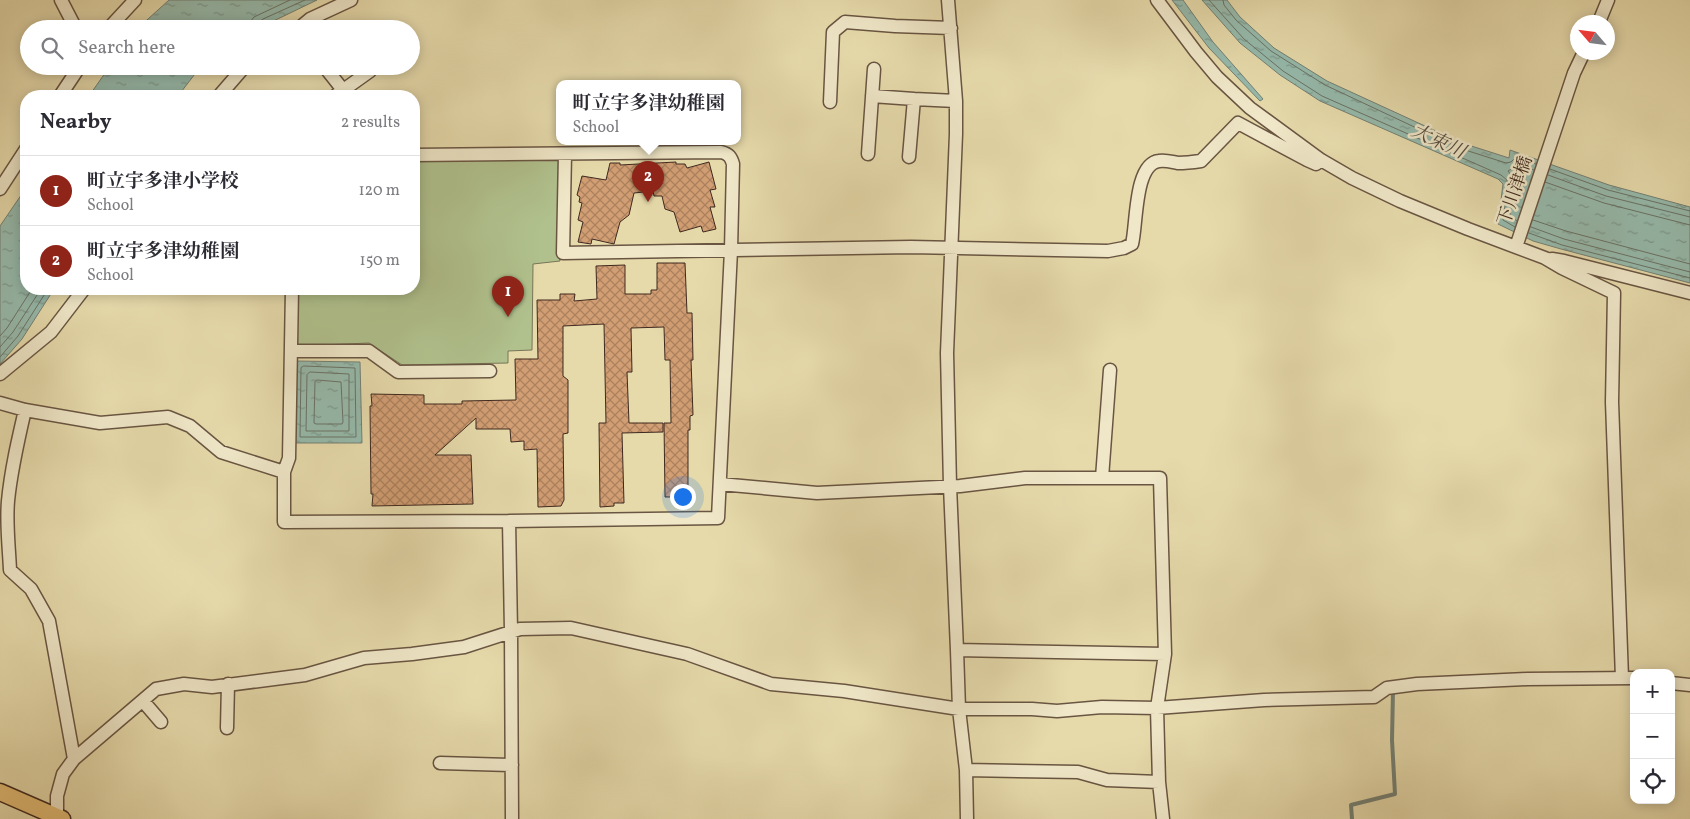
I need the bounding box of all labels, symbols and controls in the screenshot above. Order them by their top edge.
north arrow [1570,15,1615,60]
search box [20,20,420,75]
icon: search [38,34,66,62]
text: Search here [78,35,175,61]
popup [556,80,741,145]
text: 町立宇多津幼稚園 [572,91,725,117]
text: Nearby [40,108,111,137]
text: 2 results [341,112,400,134]
text: School [572,117,619,139]
water label: 大束川 [1407,118,1471,167]
street label: 下川津橋 [1492,153,1540,229]
pin: 2 [632,161,664,202]
text: 町立宇多津小学校 [87,169,239,195]
text: 1 [53,180,59,202]
text: 120 m [358,180,400,202]
text: School [87,195,134,217]
text: 町立宇多津幼稚園 [87,239,239,265]
text: 2 [52,250,60,272]
text: 150 m [359,250,400,272]
text: School [87,265,134,287]
pin: 1 [492,276,524,317]
your location [670,484,696,510]
map controls [1630,669,1675,804]
button: + [1630,669,1675,714]
button: − [1630,714,1675,759]
button: locate [1630,759,1675,804]

